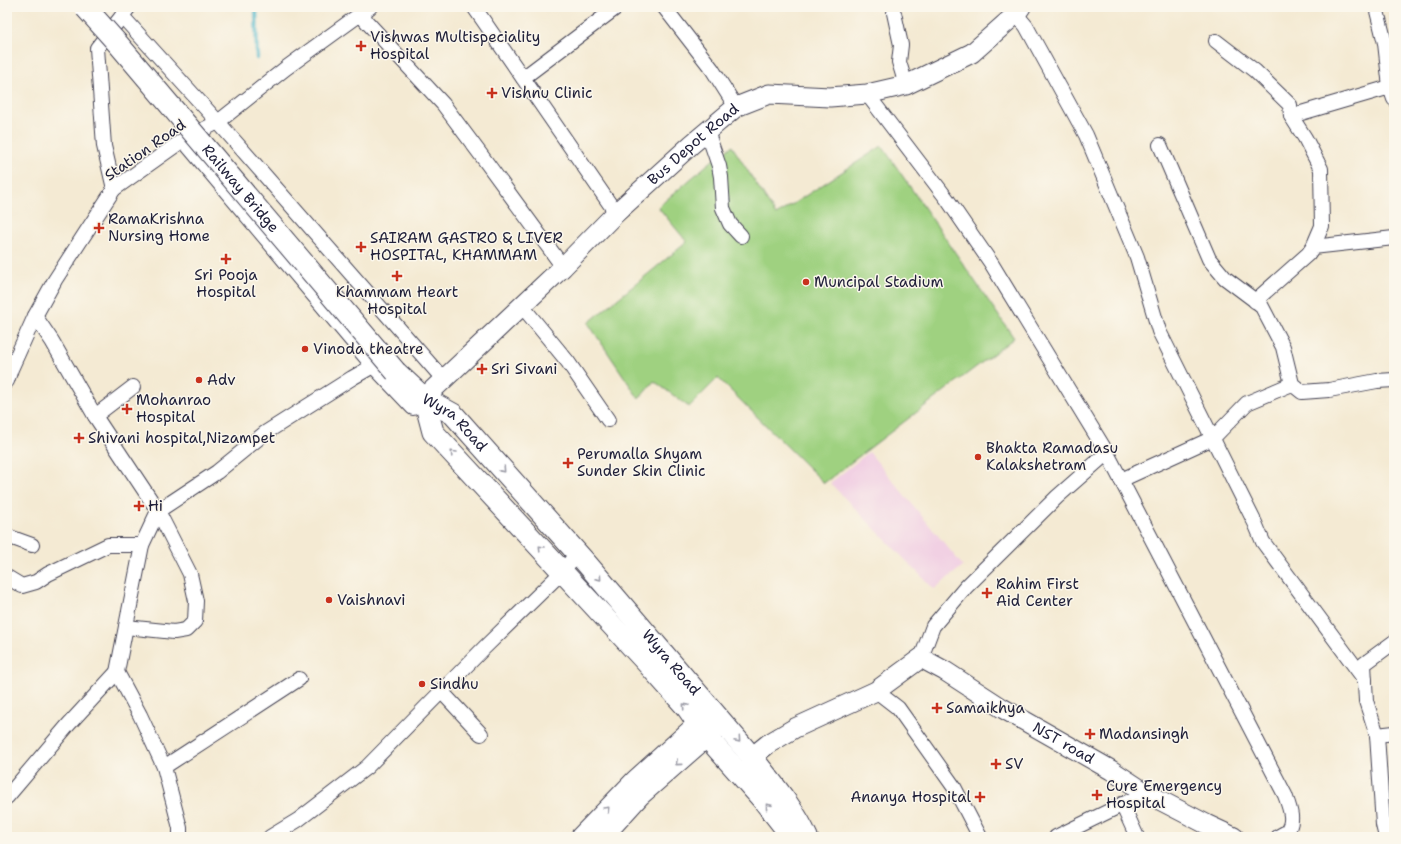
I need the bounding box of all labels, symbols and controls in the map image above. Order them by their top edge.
place label: Vishwas Multispeciality Hospital [370,27,540,64]
marker: Vishwas Multispeciality Hospital [355,40,367,52]
place label: Vishnu Clinic [501,83,592,103]
marker: Vishnu Clinic [486,87,498,99]
street label: Bus Depot Road [643,99,743,190]
street label: Station Road [100,114,190,185]
street label: Railway Bridge [197,140,284,237]
place label: RamaKrishna Nursing Home [108,209,210,246]
marker: RamaKrishna Nursing Home [93,222,105,234]
place label: SAIRAM GASTRO & LIVER HOSPITAL, KHAMMAM [370,228,563,265]
marker: SAIRAM GASTRO & LIVER HOSPITAL, KHAMMAM [355,241,367,253]
marker: Sri Pooja Hospital [220,253,232,265]
place label: Sri Pooja Hospital [194,265,258,302]
marker: Khammam Heart Hospital [391,270,403,282]
place label: Muncipal Stadium [814,272,943,292]
marker: Muncipal Stadium [801,277,811,287]
place label: Khammam Heart Hospital [336,282,458,319]
place label: Vinoda theatre [313,339,423,359]
marker: Vinoda theatre [300,344,310,354]
place label: Sri Sivani [491,359,558,379]
marker: Sri Sivani [476,363,488,375]
place label: Adv [207,370,235,390]
marker: Adv [194,375,204,385]
street label: Wyra Road [419,389,492,456]
place label: Mohanrao Hospital [136,390,211,427]
marker: Mohanrao Hospital [121,403,133,415]
place label: Shivani hospital,Nizampet [88,428,275,448]
marker: Shivani hospital,Nizampet [73,432,85,444]
place label: Bhakta Ramadasu Kalakshetram [986,438,1118,475]
place label: Perumalla Shyam Sunder Skin Clinic [577,444,706,481]
one-way arrow [450,450,457,458]
marker: Bhakta Ramadasu Kalakshetram [973,452,983,462]
marker: Perumalla Shyam Sunder Skin Clinic [562,457,574,469]
one-way arrow [499,465,506,473]
place label: Hi [148,496,163,516]
marker: Hi [133,500,145,512]
one-way arrow [539,545,546,553]
one-way arrow [594,573,601,581]
place label: Rahim First Aid Center [996,574,1079,611]
marker: Rahim First Aid Center [981,587,993,599]
place label: Vaishnavi [337,590,406,610]
marker: Vaishnavi [324,595,334,605]
street label: Wyra Road [637,625,705,700]
place label: Sindhu [430,674,479,694]
marker: Sindhu [417,679,427,689]
place label: Samaikhya [946,698,1026,718]
marker: Samaikhya [931,702,943,714]
one-way arrow [683,704,690,711]
street label: NST road [1029,718,1099,769]
place label: Madansingh [1099,724,1189,744]
marker: Madansingh [1084,728,1096,740]
one-way arrow [733,736,740,743]
place label: SV [1005,754,1023,774]
one-way arrow [675,758,683,766]
marker: SV [990,758,1002,770]
place label: Cure Emergency Hospital [1106,776,1222,813]
place label: Ananya Hospital [850,787,971,807]
marker: Cure Emergency Hospital [1091,789,1103,801]
marker: Ananya Hospital [974,791,986,803]
one-way arrow [766,804,773,811]
one-way arrow [603,806,610,814]

